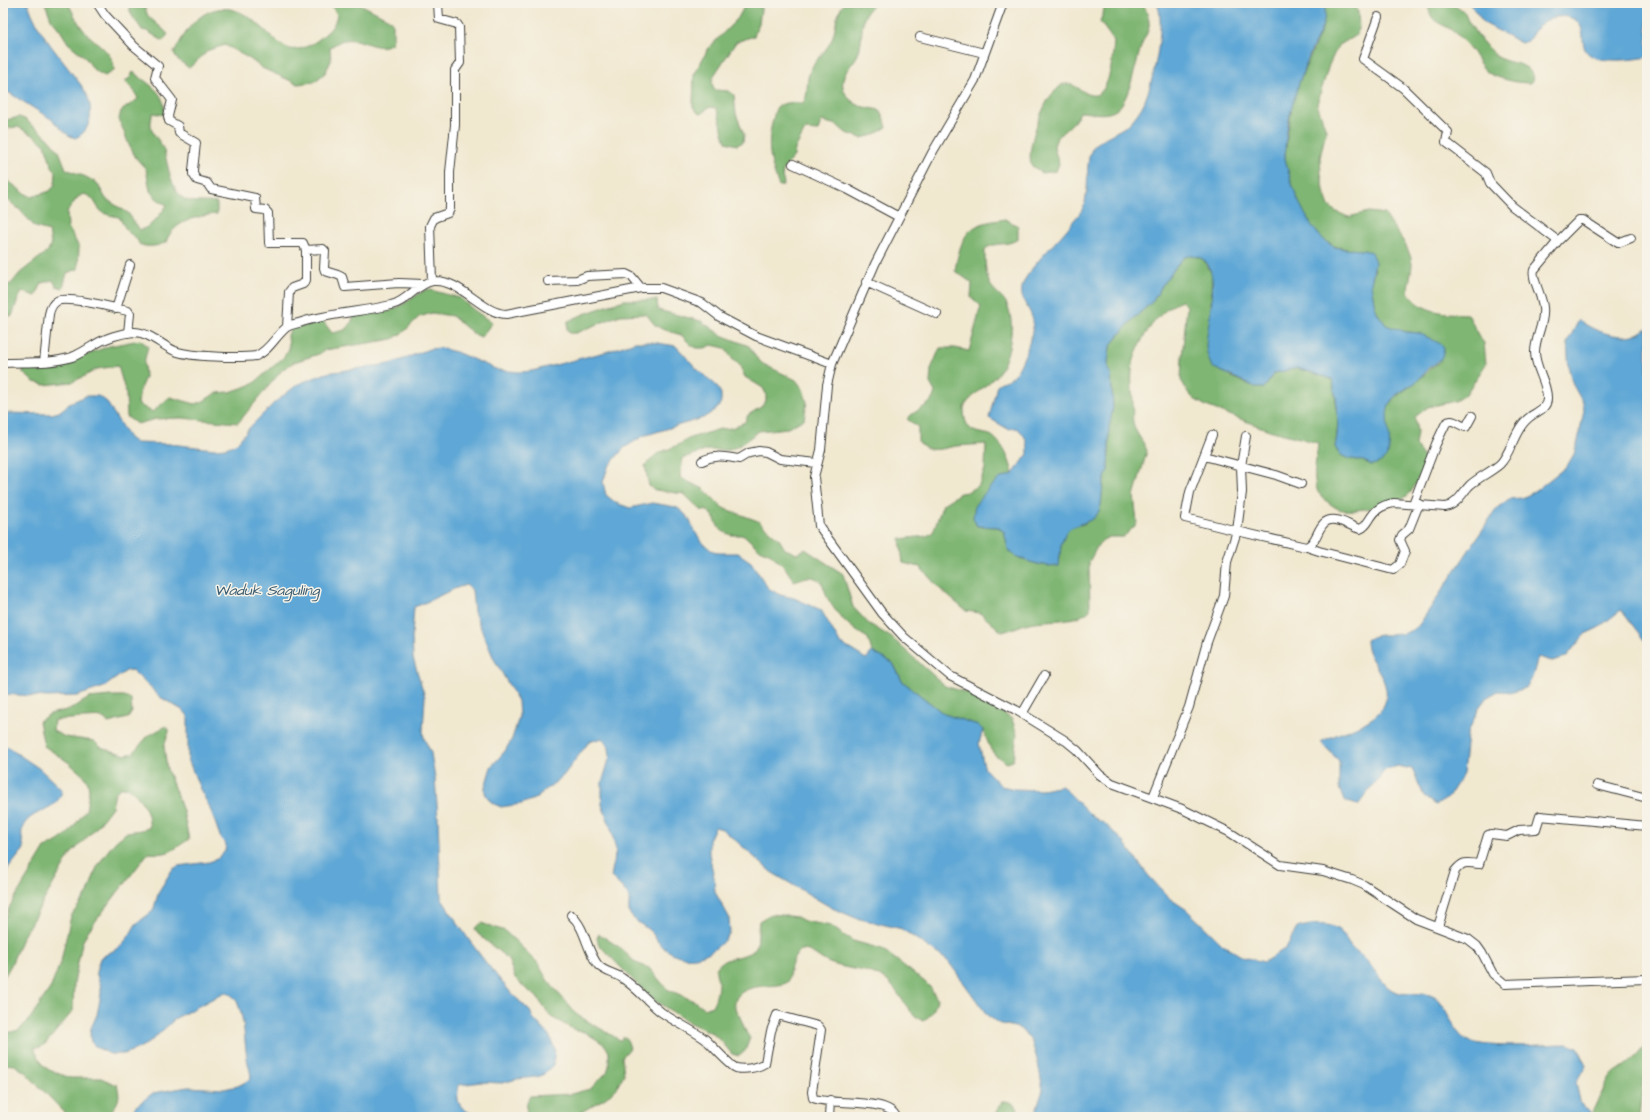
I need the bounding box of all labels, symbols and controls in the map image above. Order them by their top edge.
water label: Waduk Saguling [215,580,321,602]

